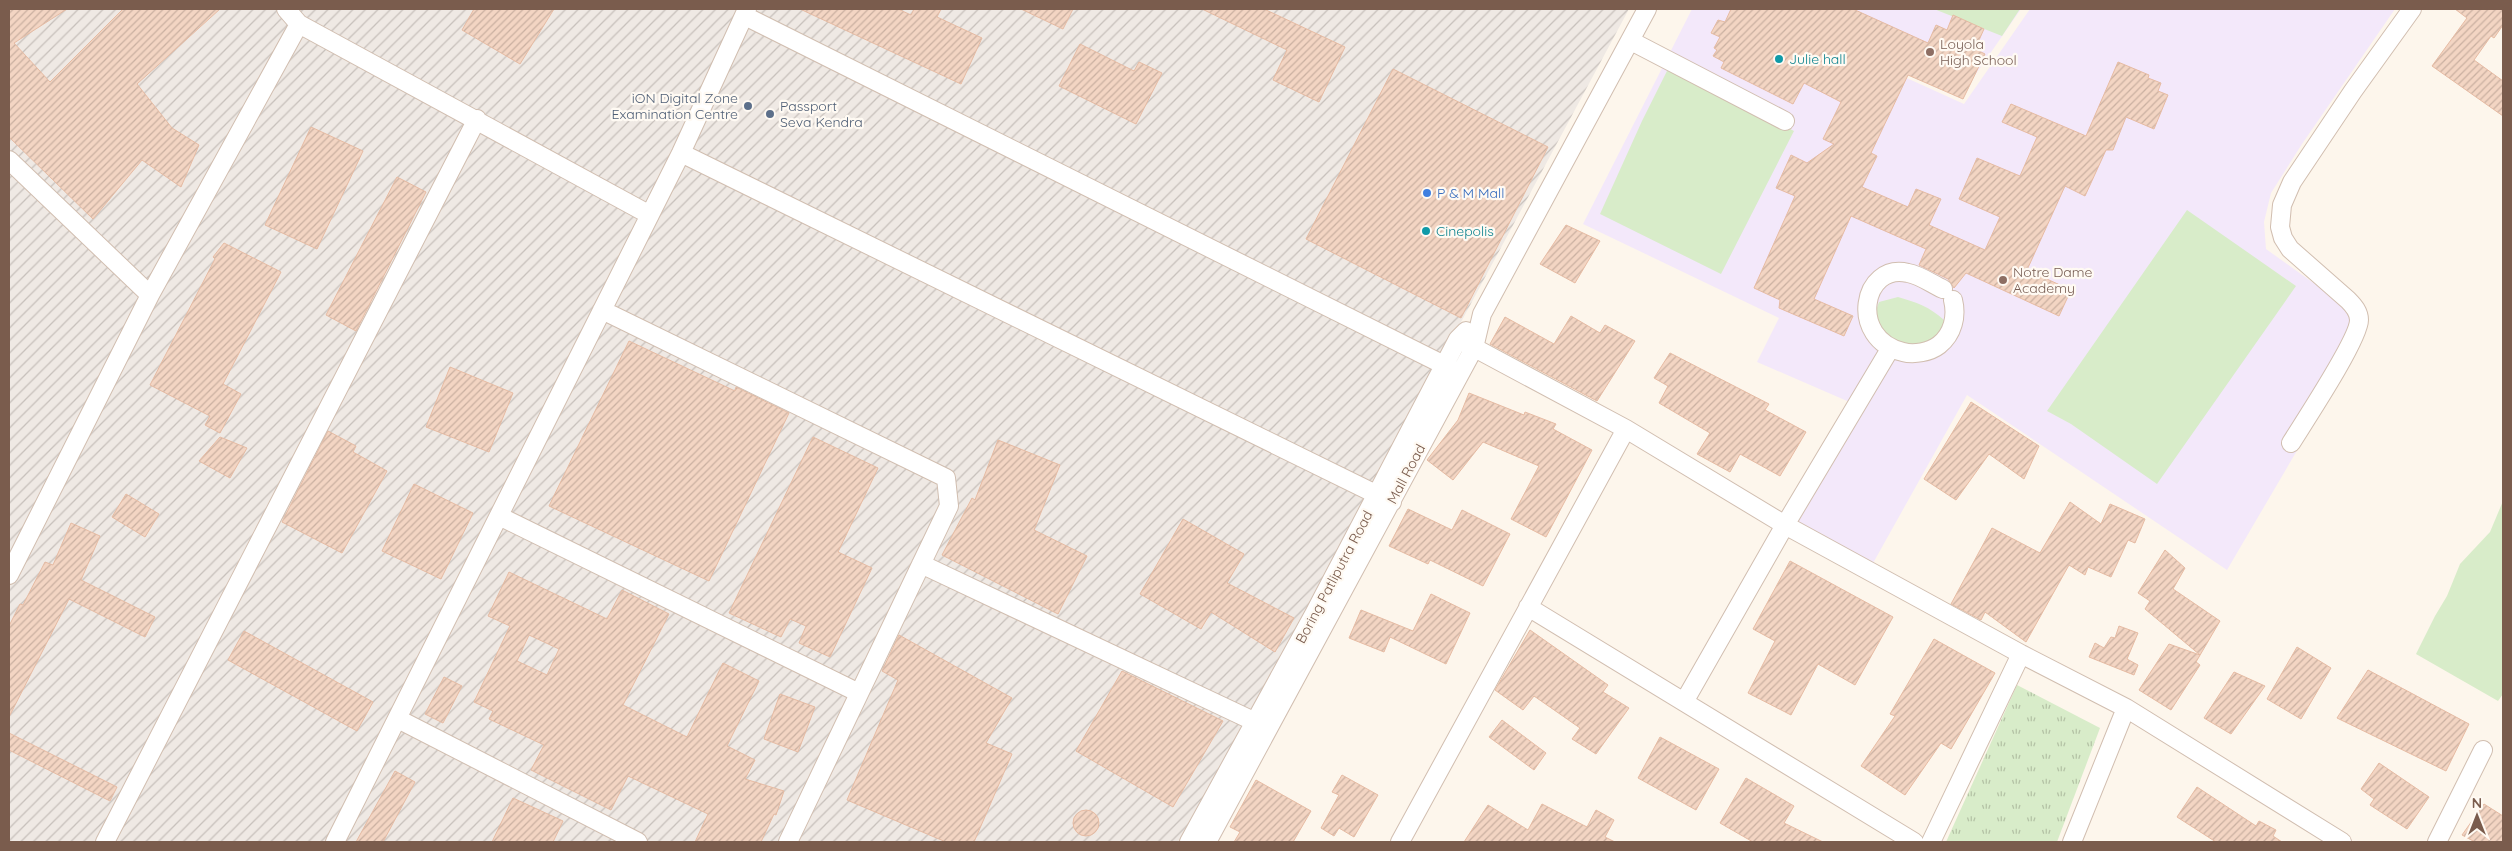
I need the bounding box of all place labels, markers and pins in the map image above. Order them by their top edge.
place label: Loyola High School [1940,35,2017,69]
marker: Loyola High School [1924,46,1936,58]
place label: Julie hall [1789,50,1846,68]
marker: Julie hall [1773,53,1785,65]
place label: iON Digital Zone Examination Centre [611,89,738,123]
place label: Passport Seva Kendra [780,97,863,131]
marker: iON Digital Zone Examination Centre [742,100,754,112]
marker: Passport Seva Kendra [764,108,776,120]
place label: P & M Mall [1437,184,1504,202]
marker: P & M Mall [1421,187,1433,199]
place label: Cinepolis [1436,222,1494,240]
marker: Cinepolis [1420,225,1432,237]
place label: Notre Dame Academy [2013,263,2093,297]
marker: Notre Dame Academy [1997,274,2009,286]

